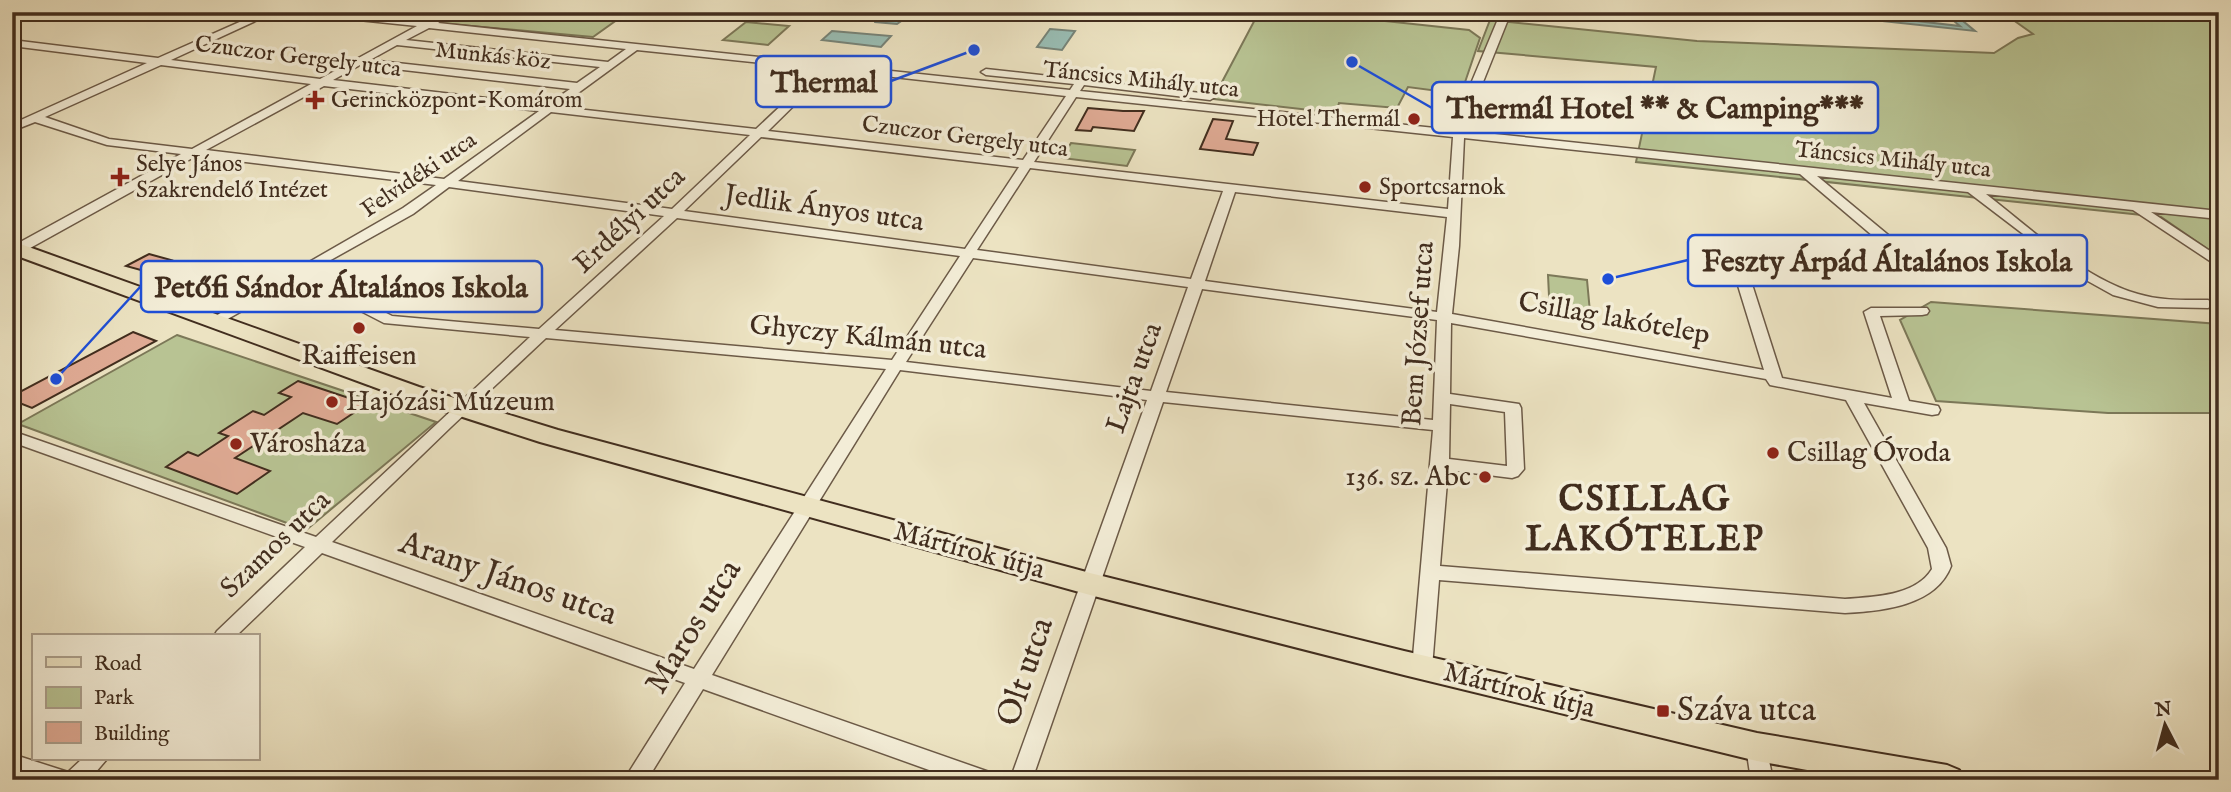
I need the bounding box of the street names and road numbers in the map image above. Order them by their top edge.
street label: Czuczor Gergely utca [193,30,403,84]
street label: Munkás köz [434,36,553,77]
street label: Táncsics Mihály utca [1042,55,1240,105]
street label: Czuczor Gergely utca [860,110,1070,164]
street label: Felvidéki utca [356,126,482,224]
street label: Táncsics Mihály utca [1794,135,1992,185]
street label: Erdélyi utca [567,160,694,282]
street label: Jedlik Ányos utca [719,176,927,240]
street label: Bem József utca [1395,240,1443,428]
street label: Csillag lakótelep [1516,285,1712,353]
street label: Ghyczy Kálmán utca [748,308,989,368]
street label: Lajta utca [1099,317,1171,438]
street label: Szamos utca [213,483,339,606]
street label: Mártírok útja [890,514,1049,588]
street label: Arany János utca [393,522,623,636]
street label: Maros utca [636,551,752,702]
street label: Olt utca [988,612,1064,732]
street label: Mártírok útja [1440,655,1599,727]

